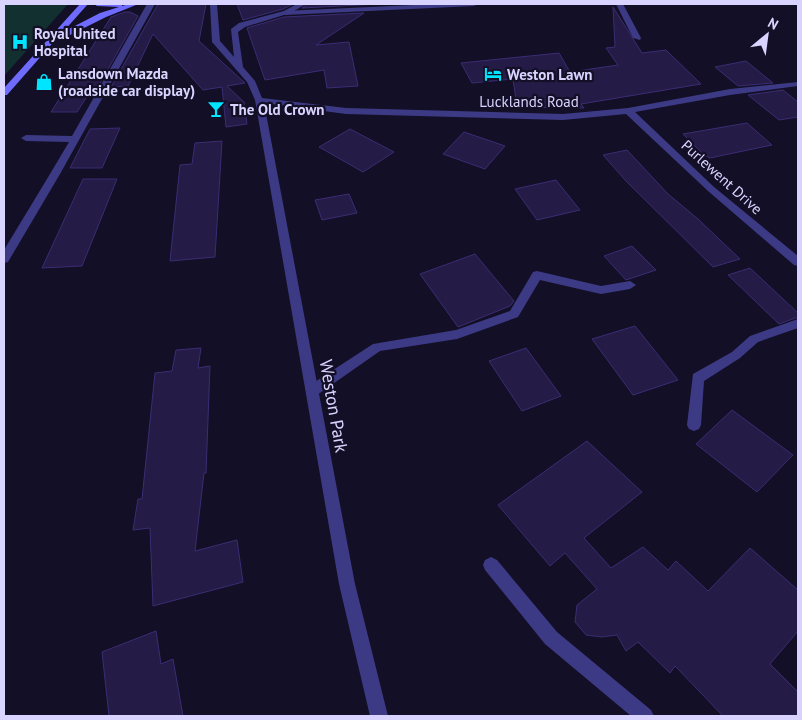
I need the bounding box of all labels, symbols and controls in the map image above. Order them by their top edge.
north arrow [742,10,792,60]
text: N [765,14,782,34]
place label: Royal United Hospital [34,24,115,60]
hospital icon: Royal United Hospital [10,32,30,52]
place label: Lansdown Mazda (roadside car display) [58,64,195,100]
hotel icon: Weston Lawn [483,64,503,84]
place label: Weston Lawn [507,65,592,84]
shop icon: Lansdown Mazda (roadside car display) [34,72,54,92]
street label: Lucklands Road [479,92,579,111]
bar icon: The Old Crown [206,99,226,119]
place label: The Old Crown [230,100,324,119]
street label: Purlewent Drive [678,136,766,218]
street label: Weston Park [314,358,354,455]

